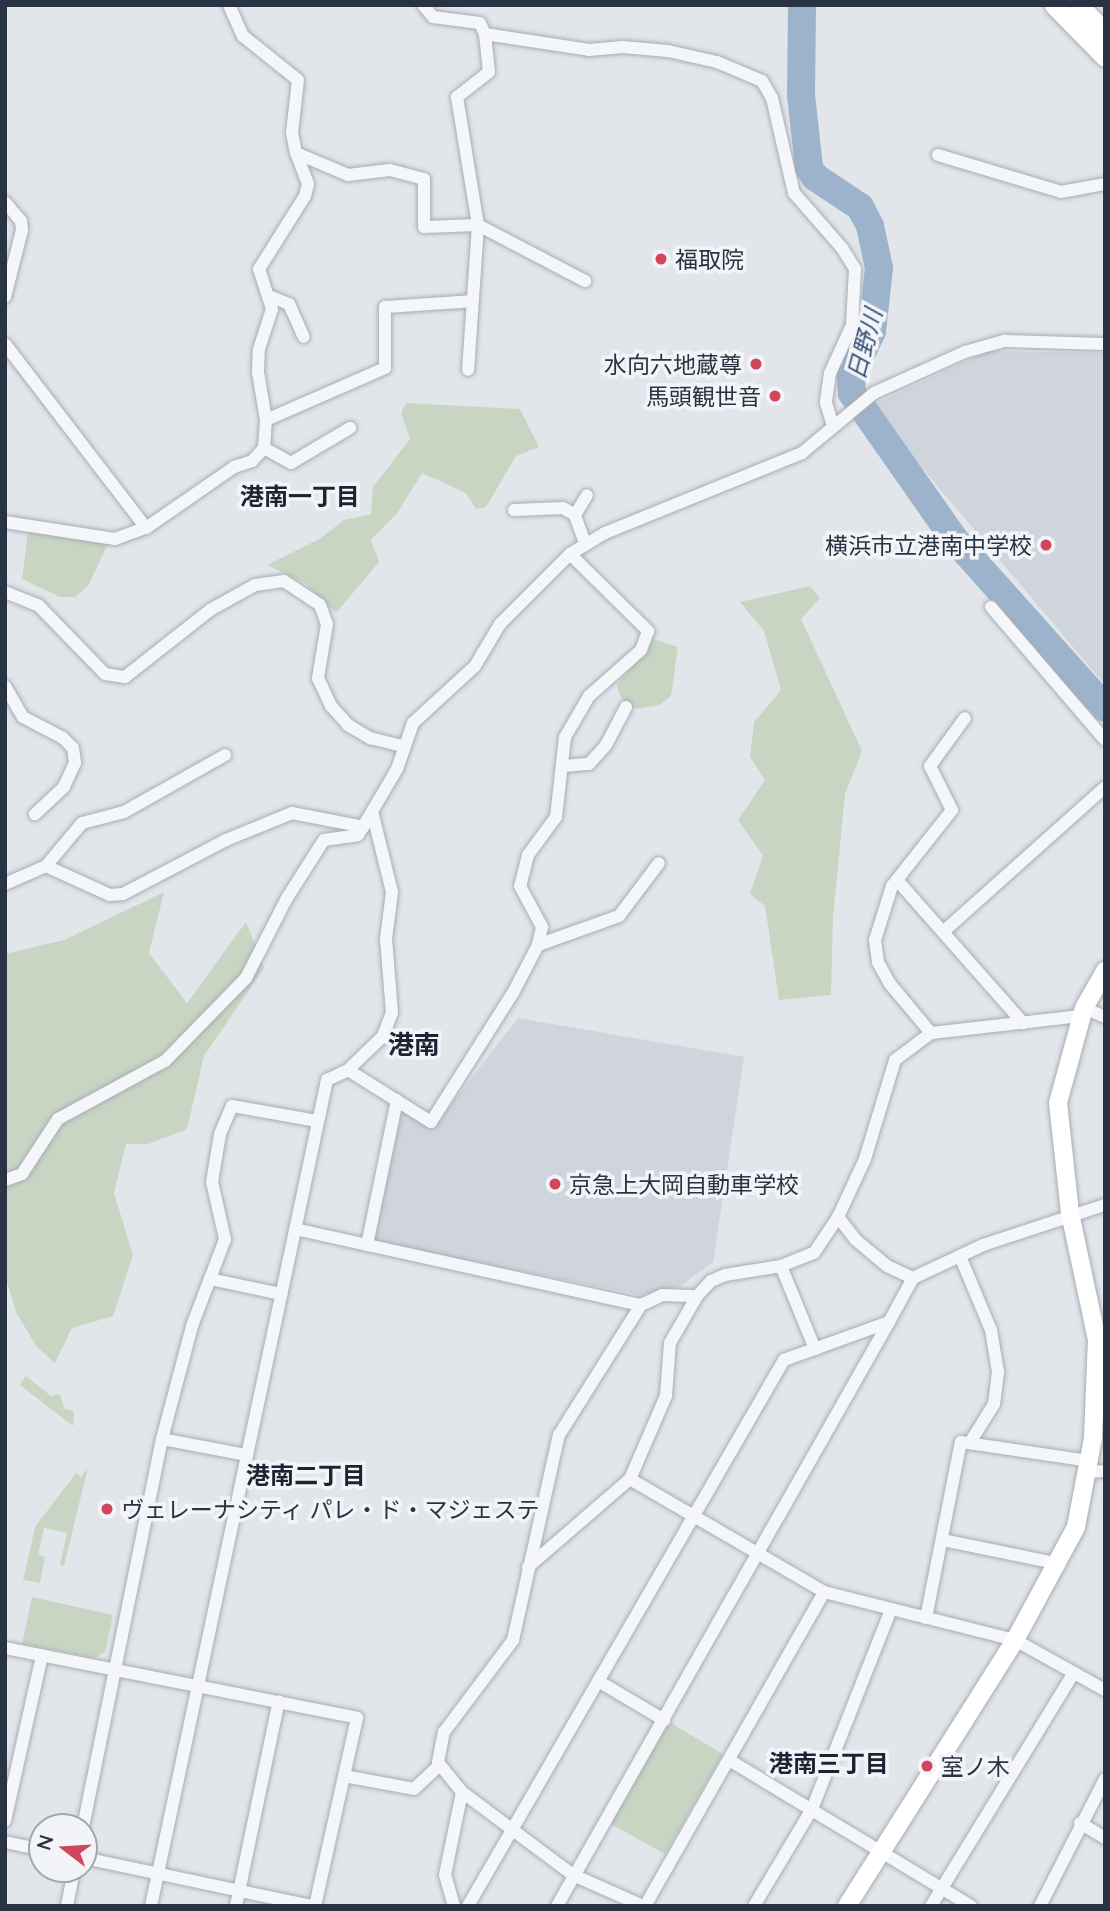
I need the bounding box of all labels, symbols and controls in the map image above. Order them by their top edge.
place label: 福取院 [675,245,744,273]
marker: 福取院 [653,251,669,267]
water label: 日野川 [841,305,887,383]
place label: 水向六地蔵尊 [604,350,742,378]
marker: 水向六地蔵尊 [748,356,764,372]
place label: 馬頭観世音 [646,382,761,410]
marker: 馬頭観世音 [767,388,783,404]
district label: 港南一丁目 [240,482,360,510]
place label: 横浜市立港南中学校 [825,531,1032,559]
marker: 横浜市立港南中学校 [1038,537,1054,553]
district label: 港南 [388,1029,440,1061]
place label: 京急上大岡自動車学校 [569,1170,799,1198]
marker: 京急上大岡自動車学校 [547,1176,563,1192]
district label: 港南二丁目 [246,1461,366,1489]
place label: ヴェレーナシティ パレ・ド・マジェステ [121,1495,541,1523]
marker: ヴェレーナシティ パレ・ド・マジェステ [99,1501,115,1517]
district label: 港南三丁目 [769,1749,889,1777]
place label: 室ノ木 [941,1752,1010,1780]
marker: 室ノ木 [919,1758,935,1774]
north arrow [28,1813,98,1883]
text: N [31,1832,57,1853]

